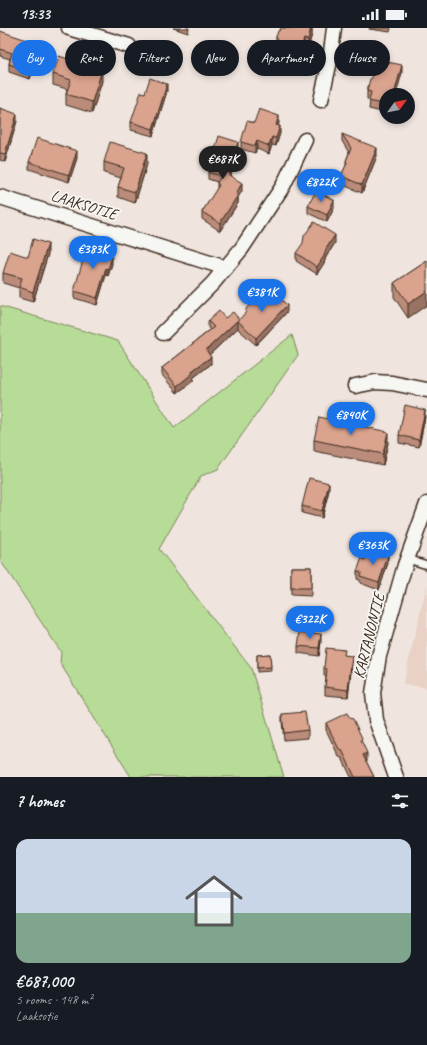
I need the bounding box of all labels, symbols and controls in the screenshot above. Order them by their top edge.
text: 13:33 [20,5,50,24]
chip: Buy [12,40,57,76]
chip: Rent [65,40,116,76]
chip: Filters [124,40,183,76]
chip: New [191,40,239,76]
chip: Apartment [247,40,326,76]
chip: House [334,40,390,76]
north arrow [379,88,415,124]
map controls [379,88,415,124]
pin: €687K [195,146,251,180]
text: €687K [208,151,238,167]
pin: €822K [293,169,349,203]
text: €822K [306,174,336,190]
street label: LAAKSOTIE [48,185,122,225]
pin: €383K [65,236,121,270]
text: €383K [78,241,108,257]
pin: €381K [234,279,290,313]
text: €381K [247,284,277,300]
pin: €840K [323,402,379,436]
text: €840K [336,407,366,423]
pin: €363K [345,532,401,566]
text: €363K [358,537,388,553]
street label: KARTANONTIE [349,589,390,681]
pin: €322K [282,606,338,640]
text: €322K [295,611,325,627]
icon: filters [389,790,411,812]
text: 7 homes [16,791,64,812]
icon: home [178,865,250,937]
text: €687,000 [16,971,73,992]
text: 5 rooms · 148 m² [16,992,92,1008]
text: Laaksotie [16,1008,57,1024]

